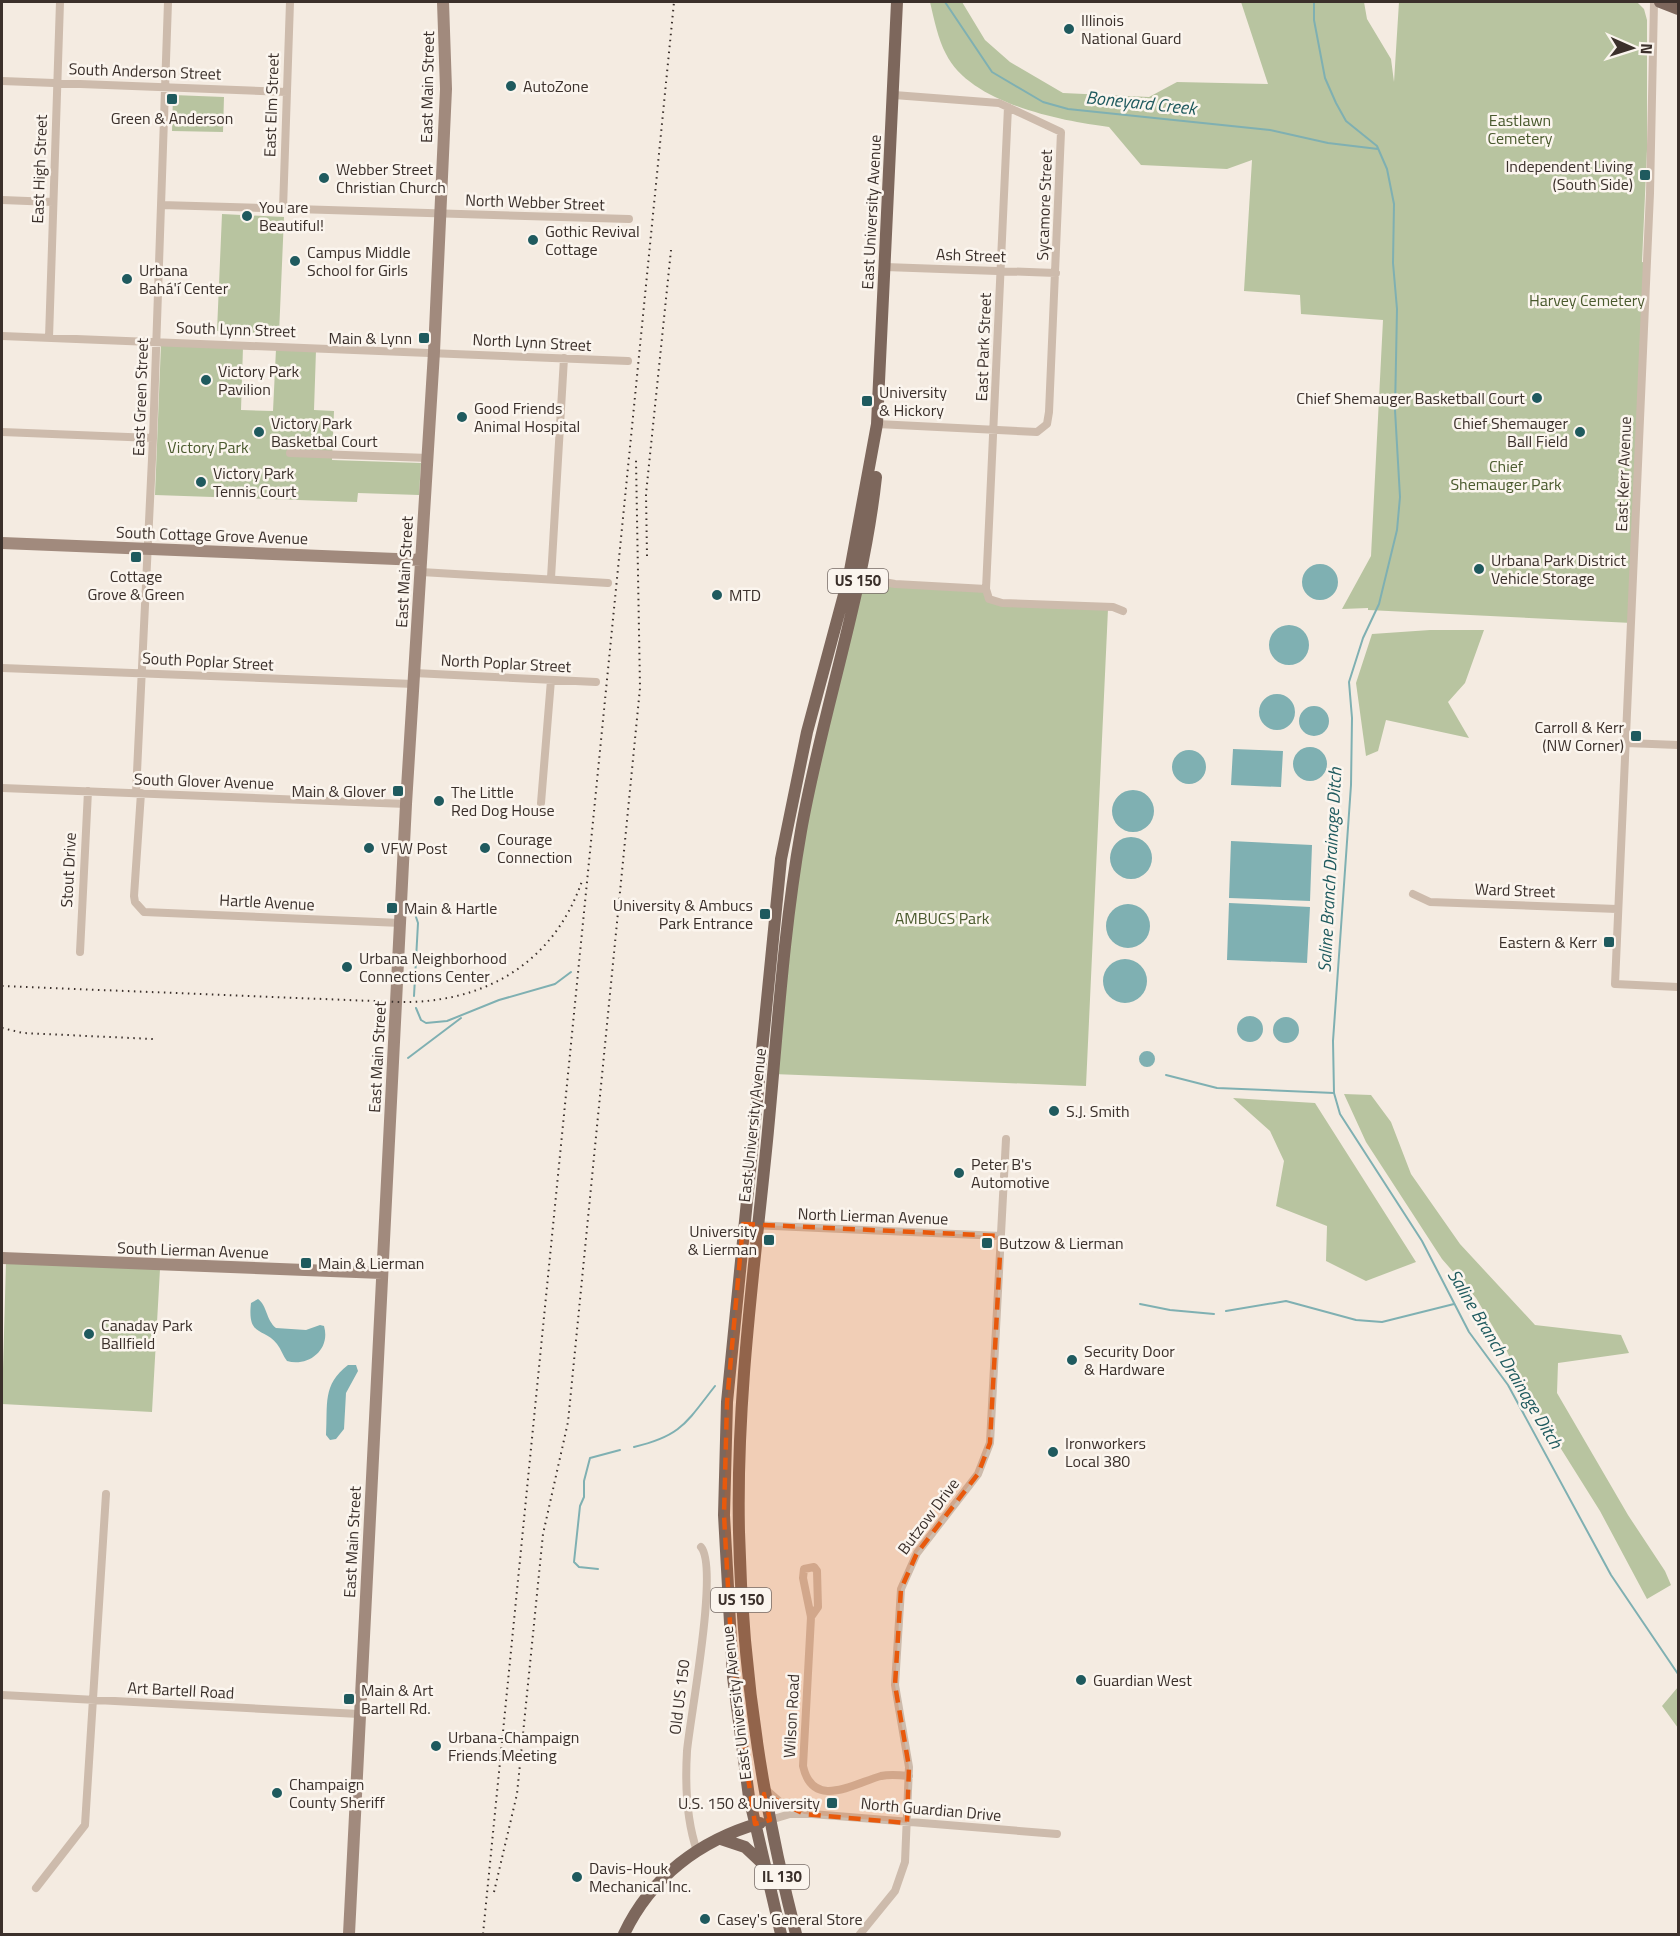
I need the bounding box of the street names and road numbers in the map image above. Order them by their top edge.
street label: East Main Street [414,31,440,143]
street label: East Elm Street [257,52,285,157]
street label: South Anderson Street [68,56,222,86]
street label: East High Street [25,114,53,224]
street label: East University Avenue [855,134,887,290]
street label: Sycamore Street [1030,149,1058,261]
street label: North Webber Street [465,188,606,216]
street label: Ash Street [935,242,1007,268]
street label: East Park Street [969,292,997,402]
street label: South Lynn Street [176,315,297,343]
street label: North Lynn Street [472,327,592,357]
street label: East Green Street [126,337,154,456]
street label: East Kerr Avenue [1609,416,1637,532]
street label: East Main Street [389,515,419,628]
street label: South Cottage Grove Avenue [116,520,308,550]
road number: US 150 [828,569,888,593]
street label: South Poplar Street [142,646,275,676]
street label: North Poplar Street [440,648,572,678]
street label: South Glover Avenue [134,767,274,795]
street label: Stout Drive [54,832,82,908]
street label: Ward Street [1474,877,1556,903]
street label: Hartle Avenue [219,888,315,916]
street label: East Main Street [362,1000,392,1113]
street label: East University Avenue [732,1047,772,1203]
street label: North Lierman Avenue [797,1201,949,1231]
street label: South Lierman Avenue [117,1235,269,1265]
street label: Butzow Drive [891,1473,965,1559]
street label: East Main Street [337,1485,367,1598]
road number: US 150 [711,1588,771,1612]
street label: East University Avenue [715,1625,757,1781]
street label: Old US 150 [662,1658,696,1736]
street label: Wilson Road [777,1673,805,1759]
street label: Art Bartell Road [127,1675,235,1705]
street label: North Guardian Drive [860,1791,1002,1827]
road number: IL 130 [755,1865,809,1889]

